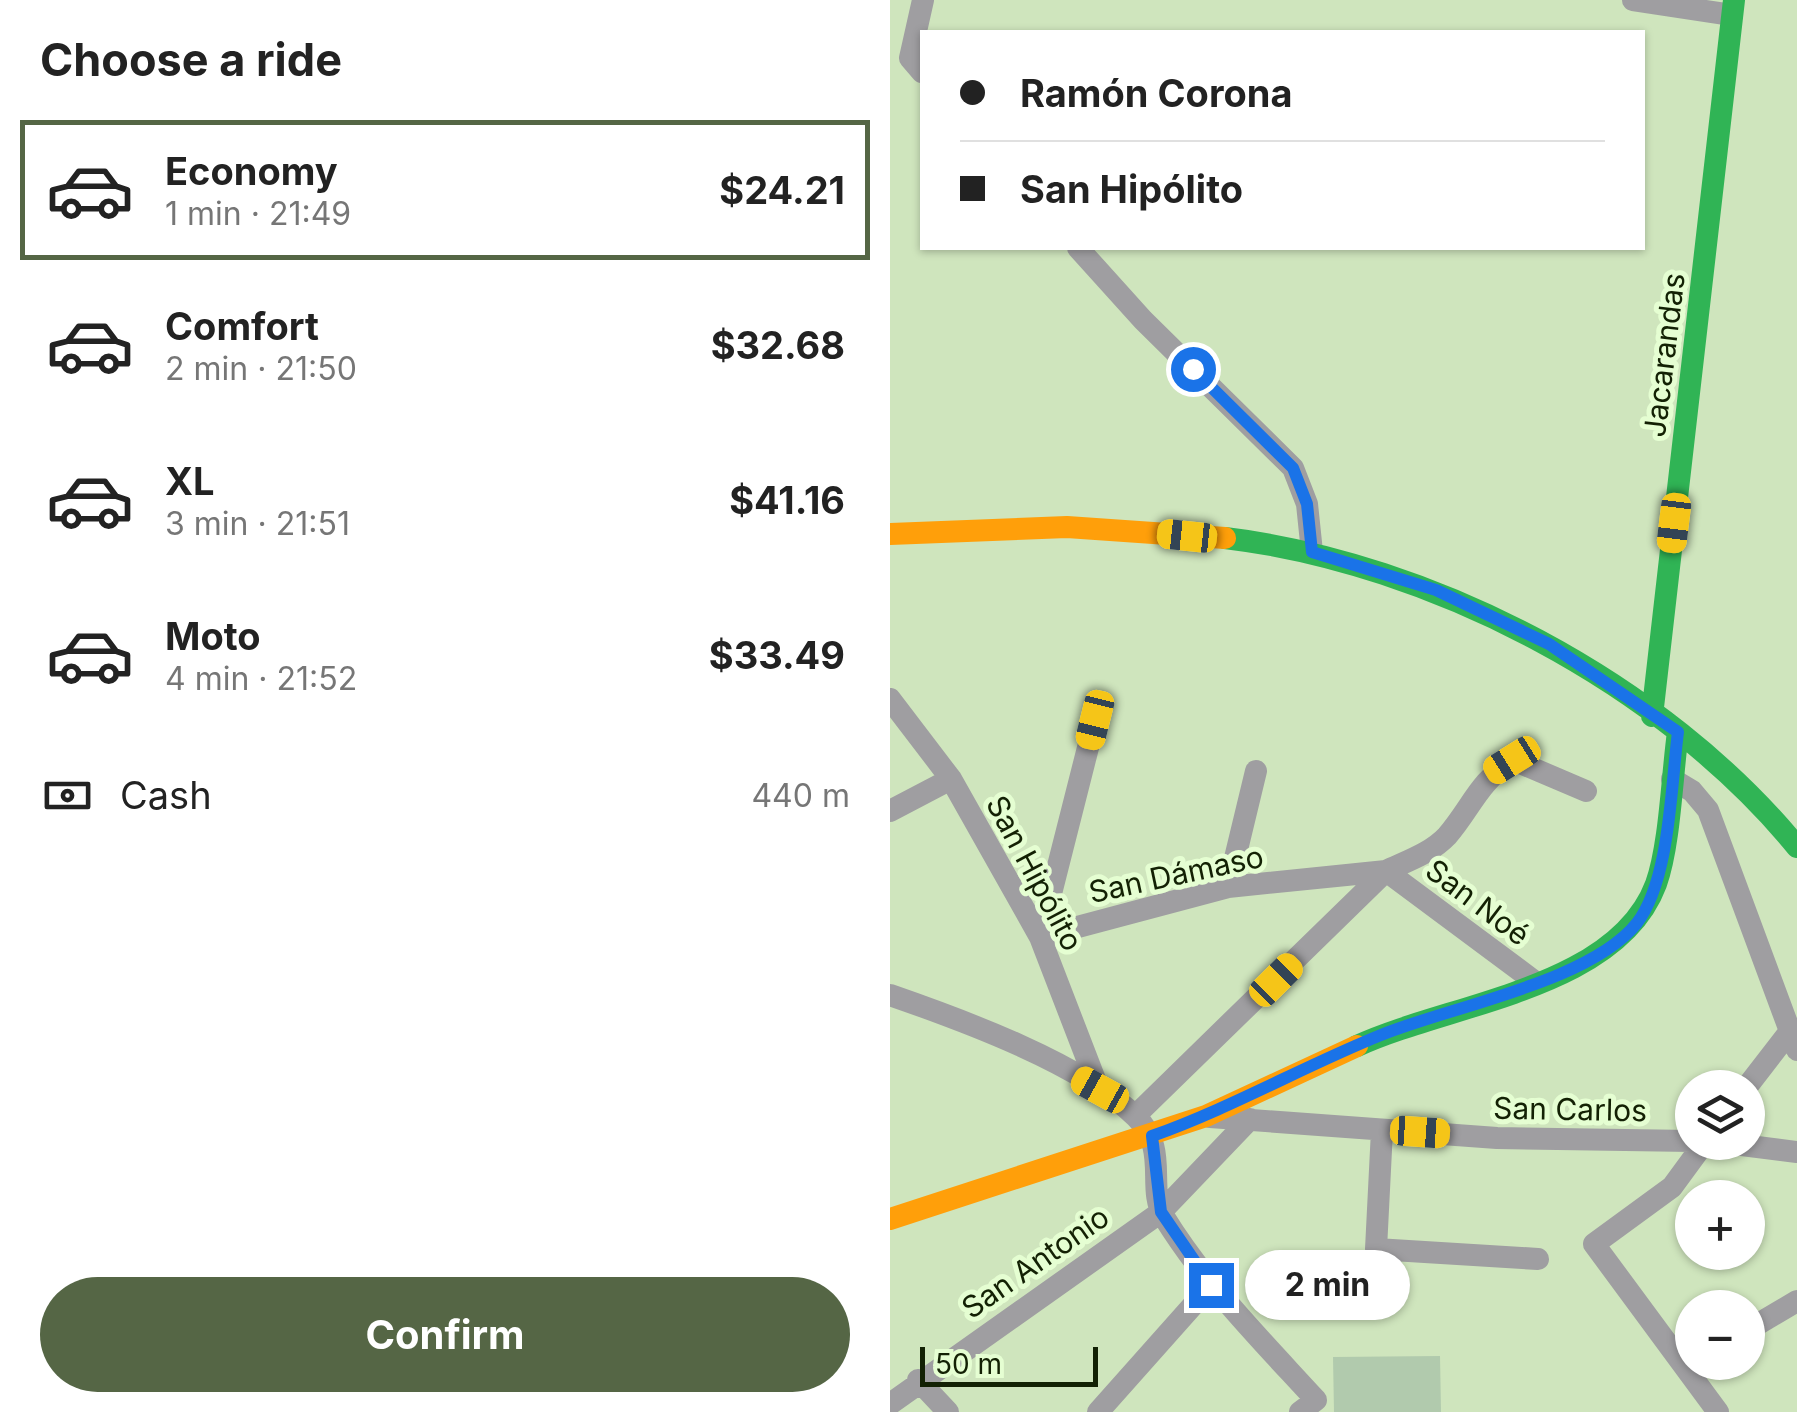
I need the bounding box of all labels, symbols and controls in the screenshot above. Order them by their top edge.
text: Choose a ride [40,32,342,87]
text: Ramón Corona [1020,70,1292,116]
icon: car [45,145,135,235]
text: Economy [165,148,338,194]
text: San Hipólito [1020,166,1243,212]
text: $24.21 [719,167,845,213]
text: 1 min · 21:49 [165,194,351,233]
street label: Jacarandas [1636,271,1692,439]
icon: car [45,300,135,390]
text: Comfort [165,303,319,349]
text: $32.68 [711,322,845,368]
route start [1171,347,1216,392]
text: 2 min · 21:50 [165,349,357,388]
icon: car [45,455,135,545]
text: XL [165,458,215,504]
text: $41.16 [729,477,845,523]
car [1655,491,1693,555]
text: 3 min · 21:51 [165,504,350,543]
car [1156,518,1218,554]
icon: car [45,610,135,700]
text: Moto [165,613,261,659]
text: $33.49 [709,632,845,678]
text: 4 min · 21:52 [165,659,357,698]
car [1073,687,1117,753]
car [1479,731,1545,789]
icon: cash [40,768,95,823]
text: Cash [120,772,212,818]
text: 440 m [751,776,850,815]
street label: San Hipólito [979,789,1091,957]
street label: San Dámaso [1085,838,1267,910]
street label: San Noé [1419,851,1537,953]
car [1244,948,1308,1012]
car [1066,1062,1134,1118]
map controls [1675,1070,1765,1380]
button: layers [1675,1070,1765,1160]
street label: San Carlos [1493,1090,1647,1128]
car [1389,1115,1451,1149]
button: + [1675,1180,1765,1270]
street label: San Antonio [955,1198,1115,1326]
callout: 2 min [1246,1250,1411,1320]
route end [1189,1263,1234,1308]
text: 2 min [1285,1265,1370,1304]
button: Confirm [40,1277,850,1392]
button: − [1675,1290,1765,1380]
scale bar [920,1342,1098,1386]
text: 50 m [935,1347,1002,1381]

